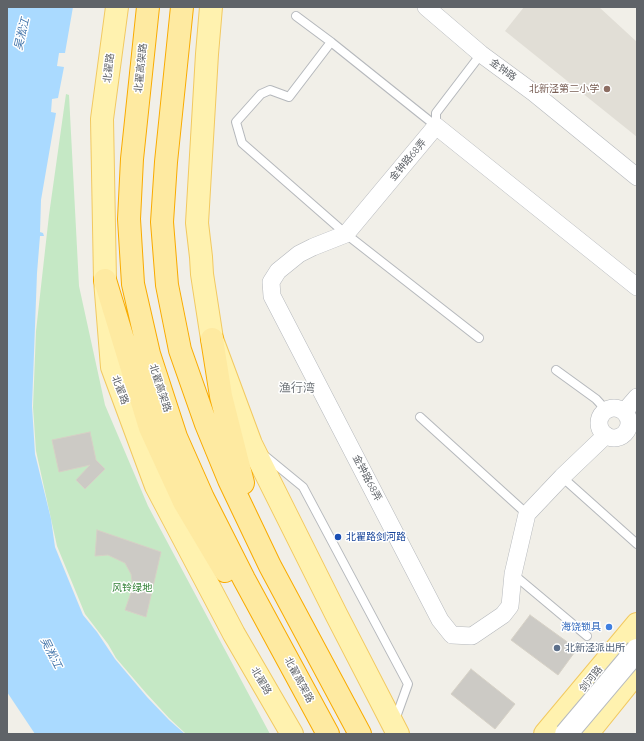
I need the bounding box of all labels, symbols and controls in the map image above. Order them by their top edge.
water label: 吴淞江 [12,16,32,52]
street label: 北翟高架路 [132,43,150,93]
street label: 北翟路 [101,52,117,84]
street label: 金钟路 [487,56,519,84]
place label: 北新泾第二小学 [529,83,599,95]
marker: 北新泾第二小学 [602,84,612,94]
street label: 金钟路68弄 [387,137,429,183]
street label: 北翟高架路 [147,362,173,414]
street label: 北翟路 [109,374,131,406]
district label: 渔行湾 [279,381,315,395]
street label: 金钟路68弄 [350,453,384,503]
place label: 北翟路剑河路 [346,531,406,543]
marker: 北翟路剑河路 [333,532,343,542]
park label: 风铃绿地 [112,582,152,594]
place label: 海饶锁具 [561,621,601,633]
marker: 海饶锁具 [604,622,614,632]
water label: 吴淞江 [38,635,64,671]
place label: 北新泾派出所 [565,642,625,654]
marker: 北新泾派出所 [552,643,562,653]
street label: 北翟高架路 [282,655,316,705]
street label: 剑河路 [577,664,605,694]
street label: 北翟路 [248,665,274,697]

